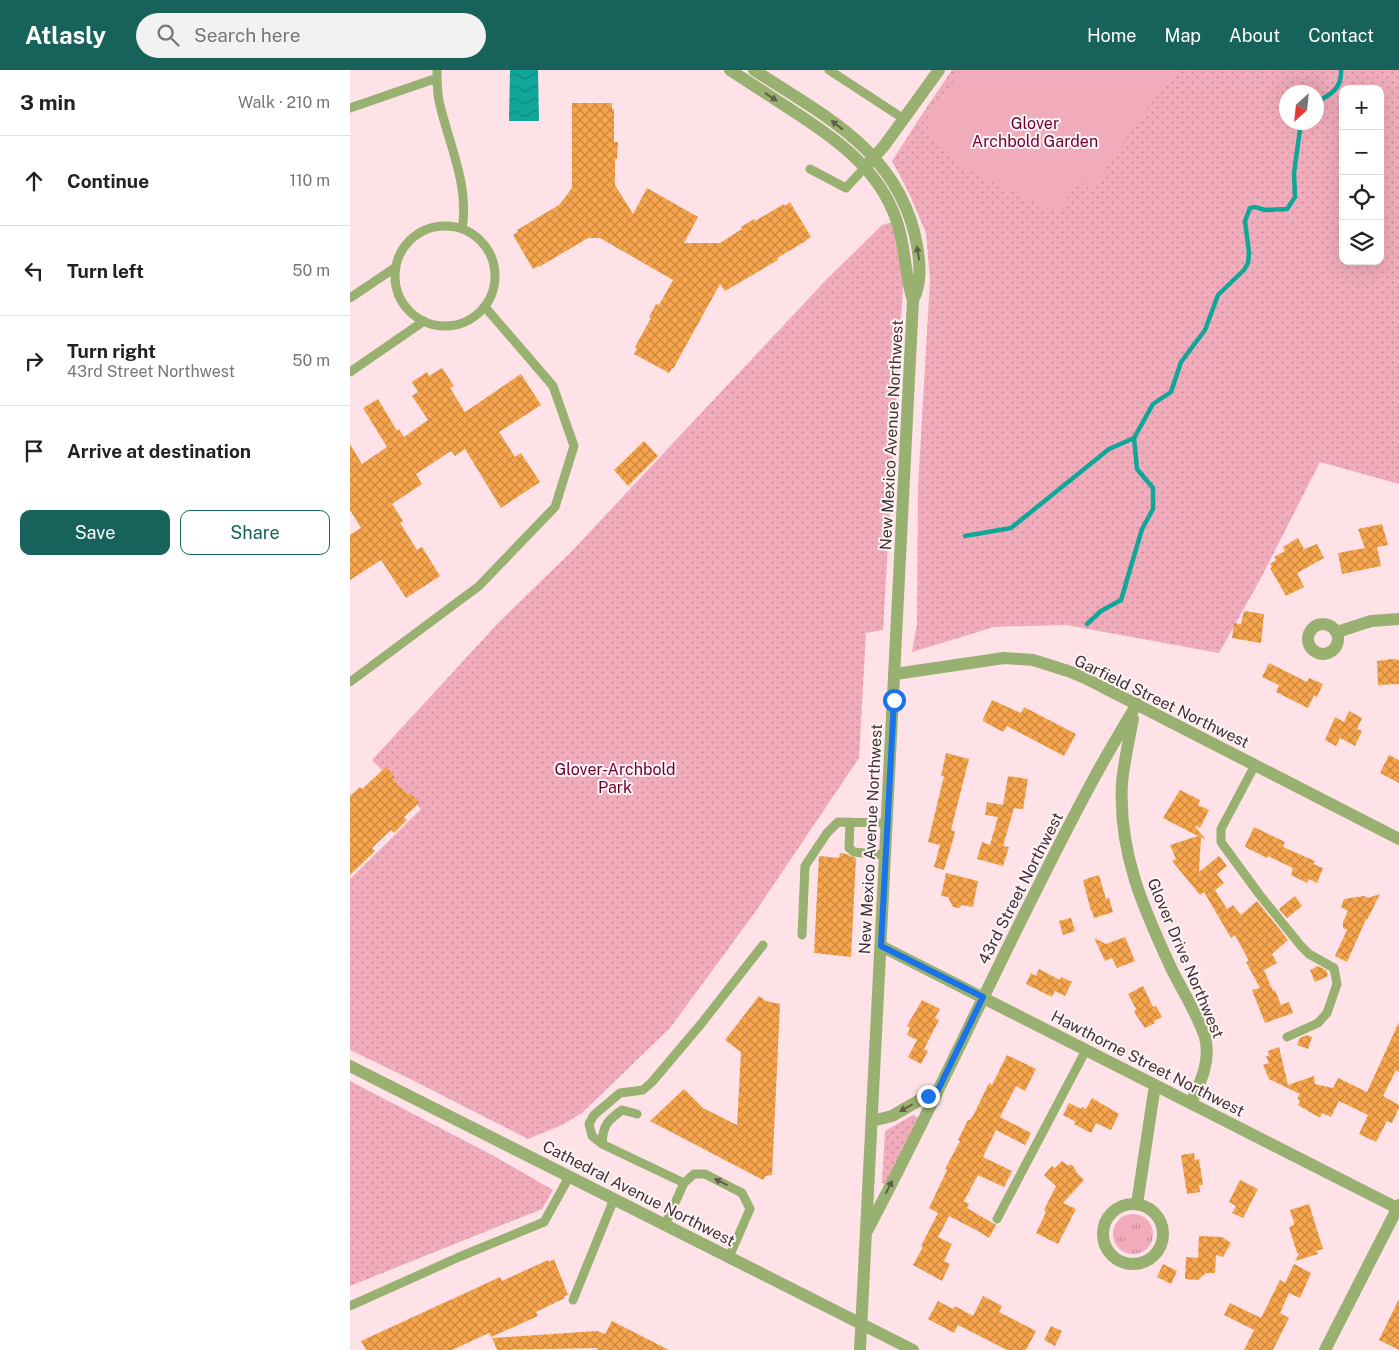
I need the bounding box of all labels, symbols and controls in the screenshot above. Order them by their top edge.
search box [136,13,486,58]
text: Atlasly [25,21,106,49]
icon: search [154,21,182,49]
text: Search here [194,24,301,46]
text: Home [1087,25,1137,46]
text: Map [1165,25,1201,46]
text: About [1229,25,1280,46]
text: Contact [1308,25,1374,46]
north arrow [1279,85,1324,130]
map controls [1339,85,1384,265]
button: + [1339,85,1384,130]
text: 3 min [20,90,76,115]
one-way arrow [764,92,777,101]
text: Walk · 210 m [238,93,330,112]
park label: Glover Archbold Garden [972,114,1098,151]
one-way arrow [830,120,844,130]
button: − [1339,130,1384,175]
icon: ahead [20,167,48,195]
text: Continue [67,170,149,192]
text: 110 m [289,171,330,190]
button: locate [1339,175,1384,220]
button: layers [1339,220,1384,265]
one-way arrow [914,245,922,261]
icon: left [20,257,48,285]
text: Turn left [67,260,144,282]
text: 50 m [292,261,330,280]
street label: New Mexico Avenue Northwest [876,319,907,551]
text: Turn right [67,340,156,362]
icon: right [20,347,48,375]
text: 50 m [292,351,330,370]
text: 43rd Street Northwest [67,362,235,381]
icon: arrive [20,437,48,465]
text: Arrive at destination [67,440,251,462]
button: Save [20,510,170,555]
button: Share [180,510,330,555]
street label: Garfield Street Northwest [1071,651,1252,752]
route start [883,689,906,712]
street label: New Mexico Avenue Northwest [855,723,886,955]
park label: Glover-Archbold Park [554,760,676,797]
street label: 43rd Street Northwest [974,809,1067,967]
street label: Glover Drive Northwest [1143,875,1228,1041]
street label: Hawthorne Street Northwest [1048,1006,1248,1121]
route end [917,1085,940,1108]
one-way arrow [899,1104,913,1113]
street label: Cathedral Avenue Northwest [539,1137,738,1250]
one-way arrow [714,1178,728,1186]
one-way arrow [885,1180,893,1195]

